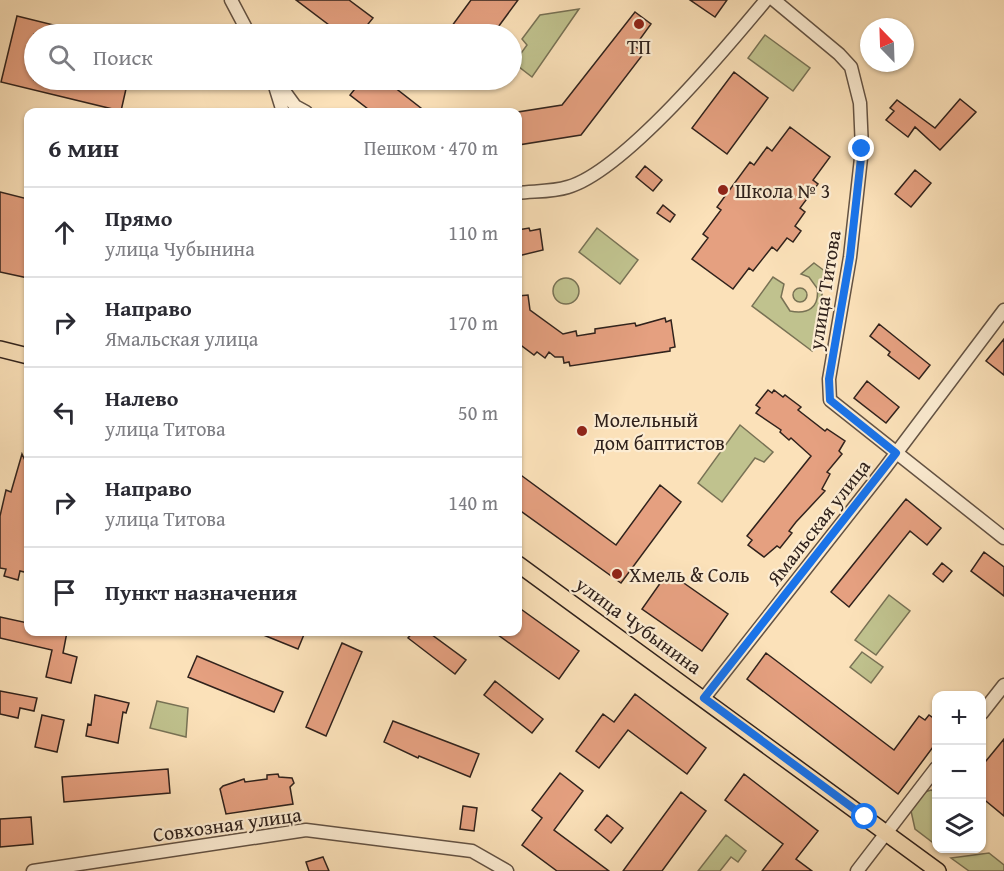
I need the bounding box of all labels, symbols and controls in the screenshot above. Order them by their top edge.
marker: ТП [632,17,646,31]
north arrow [860,18,914,72]
search box [24,24,522,90]
place label: ТП [627,32,651,61]
icon: search [45,41,78,74]
text: Поиск [93,41,153,73]
text: 6 мин [48,128,119,167]
text: Пешком · 470 m [364,133,498,162]
route end [848,135,874,161]
place label: Школа № 3 [735,176,830,205]
marker: Школа № 3 [716,183,730,197]
text: Прямо [105,202,172,234]
icon: ahead [48,216,81,249]
text: 110 m [448,218,498,247]
street label: улица Титова [800,228,848,353]
text: улица Чубынина [105,234,255,263]
text: Направо [105,292,192,324]
icon: right [48,306,81,339]
text: 170 m [448,308,498,337]
text: Ямальская улица [105,324,258,353]
text: Налево [105,382,178,414]
icon: left [48,396,81,429]
text: 50 m [458,398,498,427]
place label: Молельный дом баптистов [594,405,725,457]
text: улица Титова [105,414,226,443]
marker: Молельный дом баптистов [575,424,589,438]
street label: Ямальская улица [759,452,877,592]
text: Направо [105,472,192,504]
icon: right [48,486,81,519]
text: 140 m [448,488,498,517]
text: улица Титова [105,504,226,533]
place label: Хмель & Соль [629,560,749,589]
marker: Хмель & Соль [610,567,624,581]
street label: улица Чубынина [569,569,708,681]
icon: arrive [48,576,81,609]
text: Пункт назначения [105,576,297,608]
map controls [932,691,986,853]
button: + [932,691,986,745]
button: − [932,745,986,799]
street label: Совхозная улица [151,799,304,849]
button: layers [932,799,986,853]
route start [851,803,877,829]

